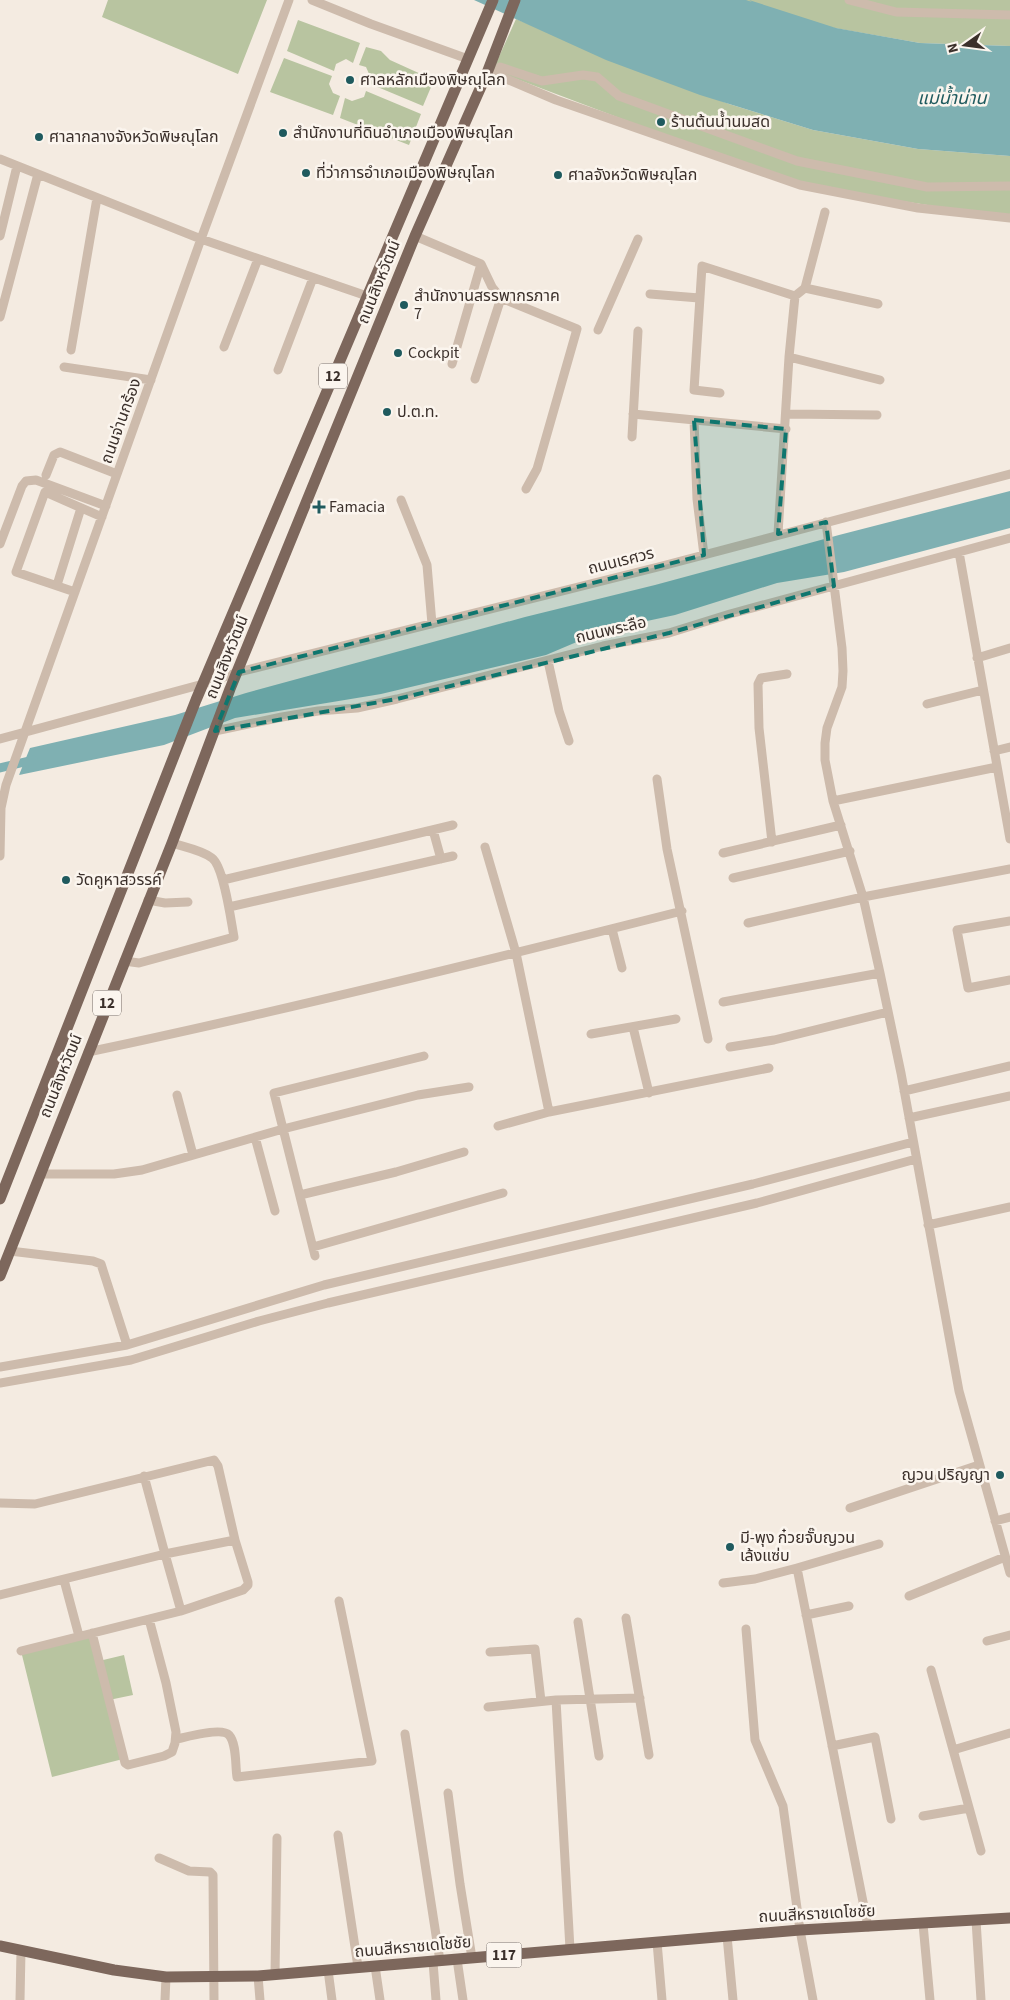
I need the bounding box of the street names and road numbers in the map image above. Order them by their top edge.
street label: ถนนสิงหวัฒน์ [352,237,406,327]
road number: 12 [319,364,347,388]
street label: ถนนจ่านกร้อง [95,375,147,467]
street label: ถนนเรศวร [586,542,657,580]
street label: ถนนพระลือ [573,611,649,649]
street label: ถนนสิงหวัฒน์ [200,612,254,702]
road number: 12 [93,990,121,1016]
street label: ถนนสิงหวัฒน์ [34,1031,88,1121]
street label: ถนนสีหราชเดโชชัย [758,1900,876,1928]
street label: ถนนสีหราชเดโชชัย [354,1931,472,1963]
road number: 117 [486,1942,522,1968]

